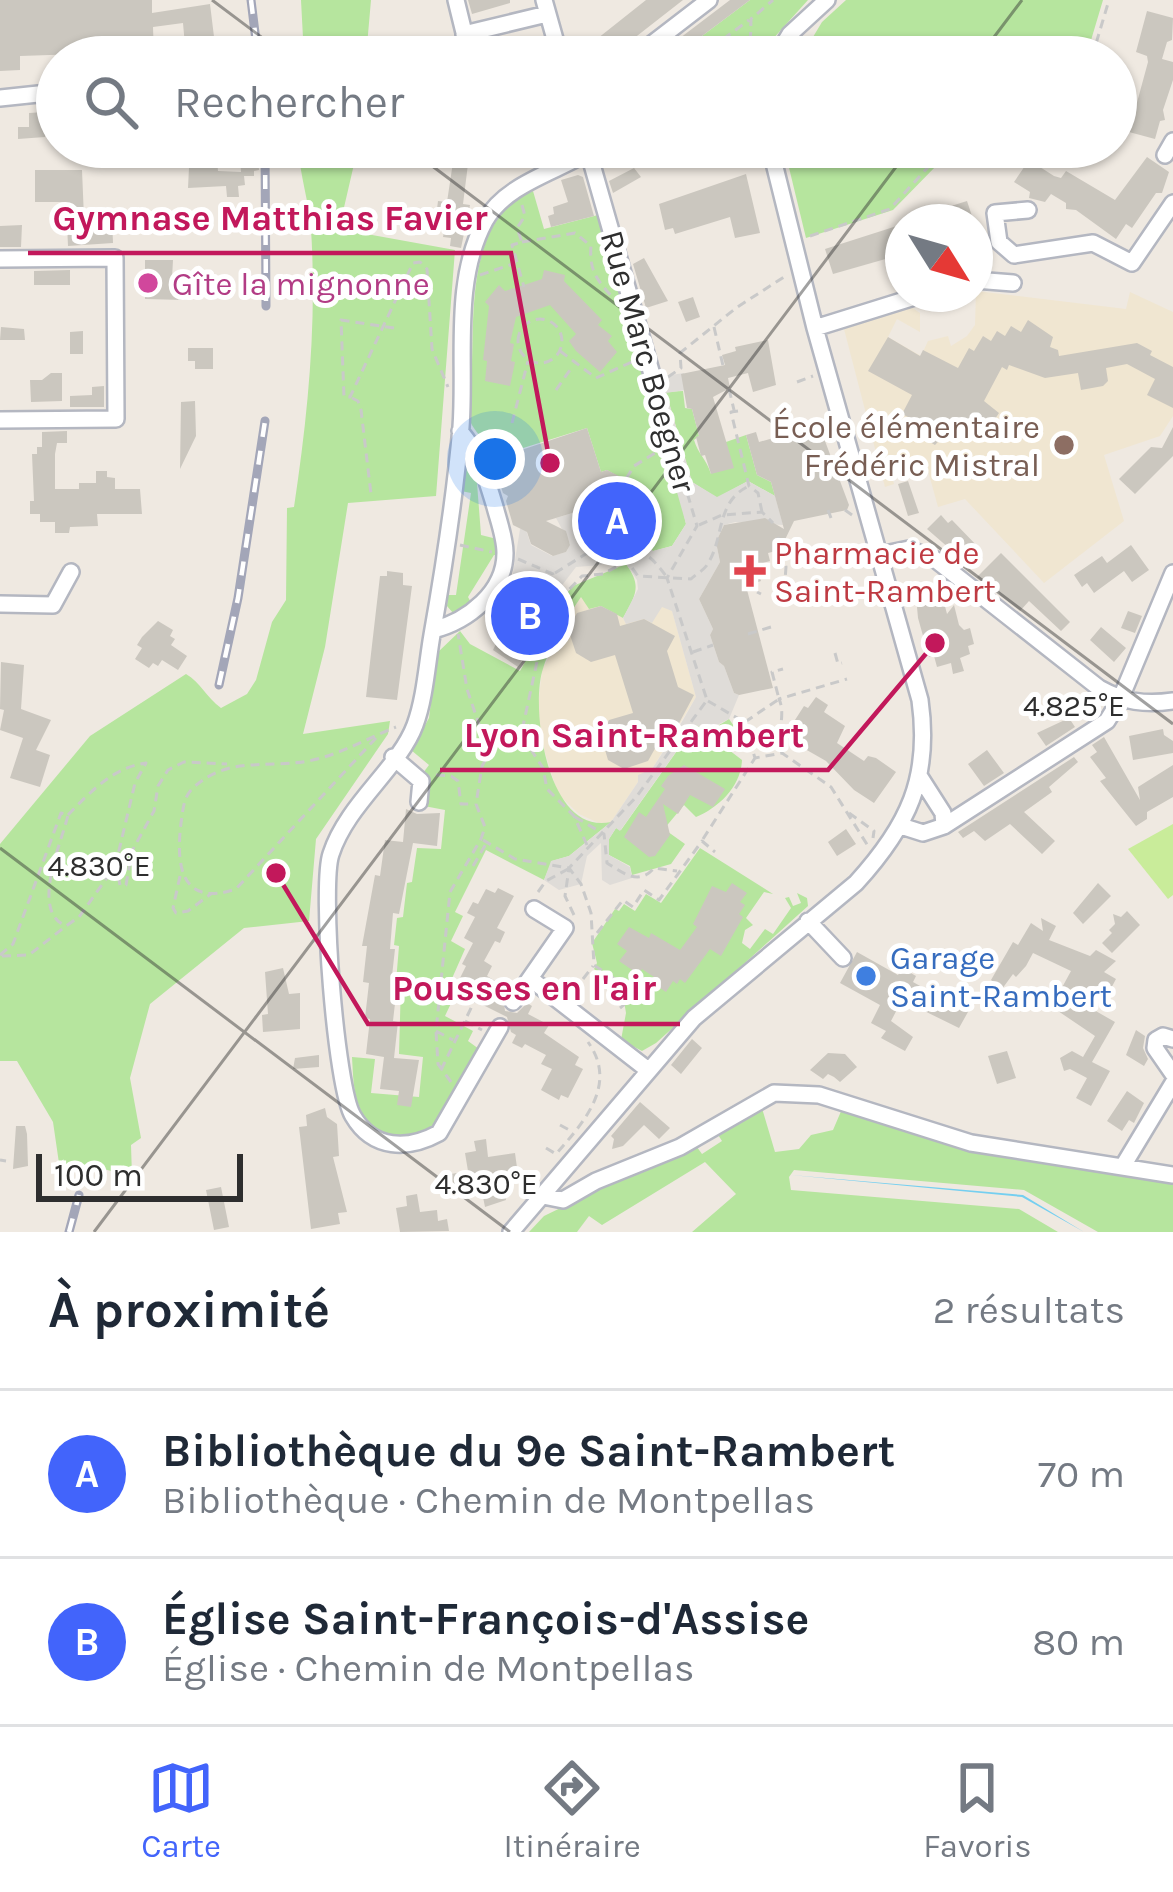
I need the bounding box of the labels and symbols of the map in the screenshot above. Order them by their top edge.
callout: Gymnase Matthias Favier [28,181,511,253]
text: Gymnase Matthias Favier [52,197,488,240]
north arrow [885,204,993,312]
street label: Rue Marc Boegner [592,226,704,497]
place label: Gîte la mignonne [172,265,430,303]
marker: Gîte la mignonne [135,270,161,296]
place label: École élémentaire Frédéric Mistral [772,407,1040,484]
your location [465,429,525,489]
marker: École élémentaire Frédéric Mistral [1051,432,1077,458]
pin: A [578,476,656,566]
place label: Pharmacie de Saint-Rambert [774,534,996,610]
marker: Pharmacie de Saint-Rambert [737,558,763,584]
pin: B [491,571,569,661]
text: 4.825°E [1023,688,1125,724]
callout: Lyon Saint-Rambert [440,698,828,770]
text: Lyon Saint-Rambert [464,714,804,757]
text: 4.830°E [47,848,151,884]
place label: Garage Saint-Rambert [890,939,1112,1015]
callout: Pousses en l'air [368,952,680,1024]
marker: Garage Saint-Rambert [853,963,879,989]
text: Pousses en l'air [392,967,656,1009]
scale bar [36,1148,243,1201]
text: 4.830°E [434,1166,538,1202]

